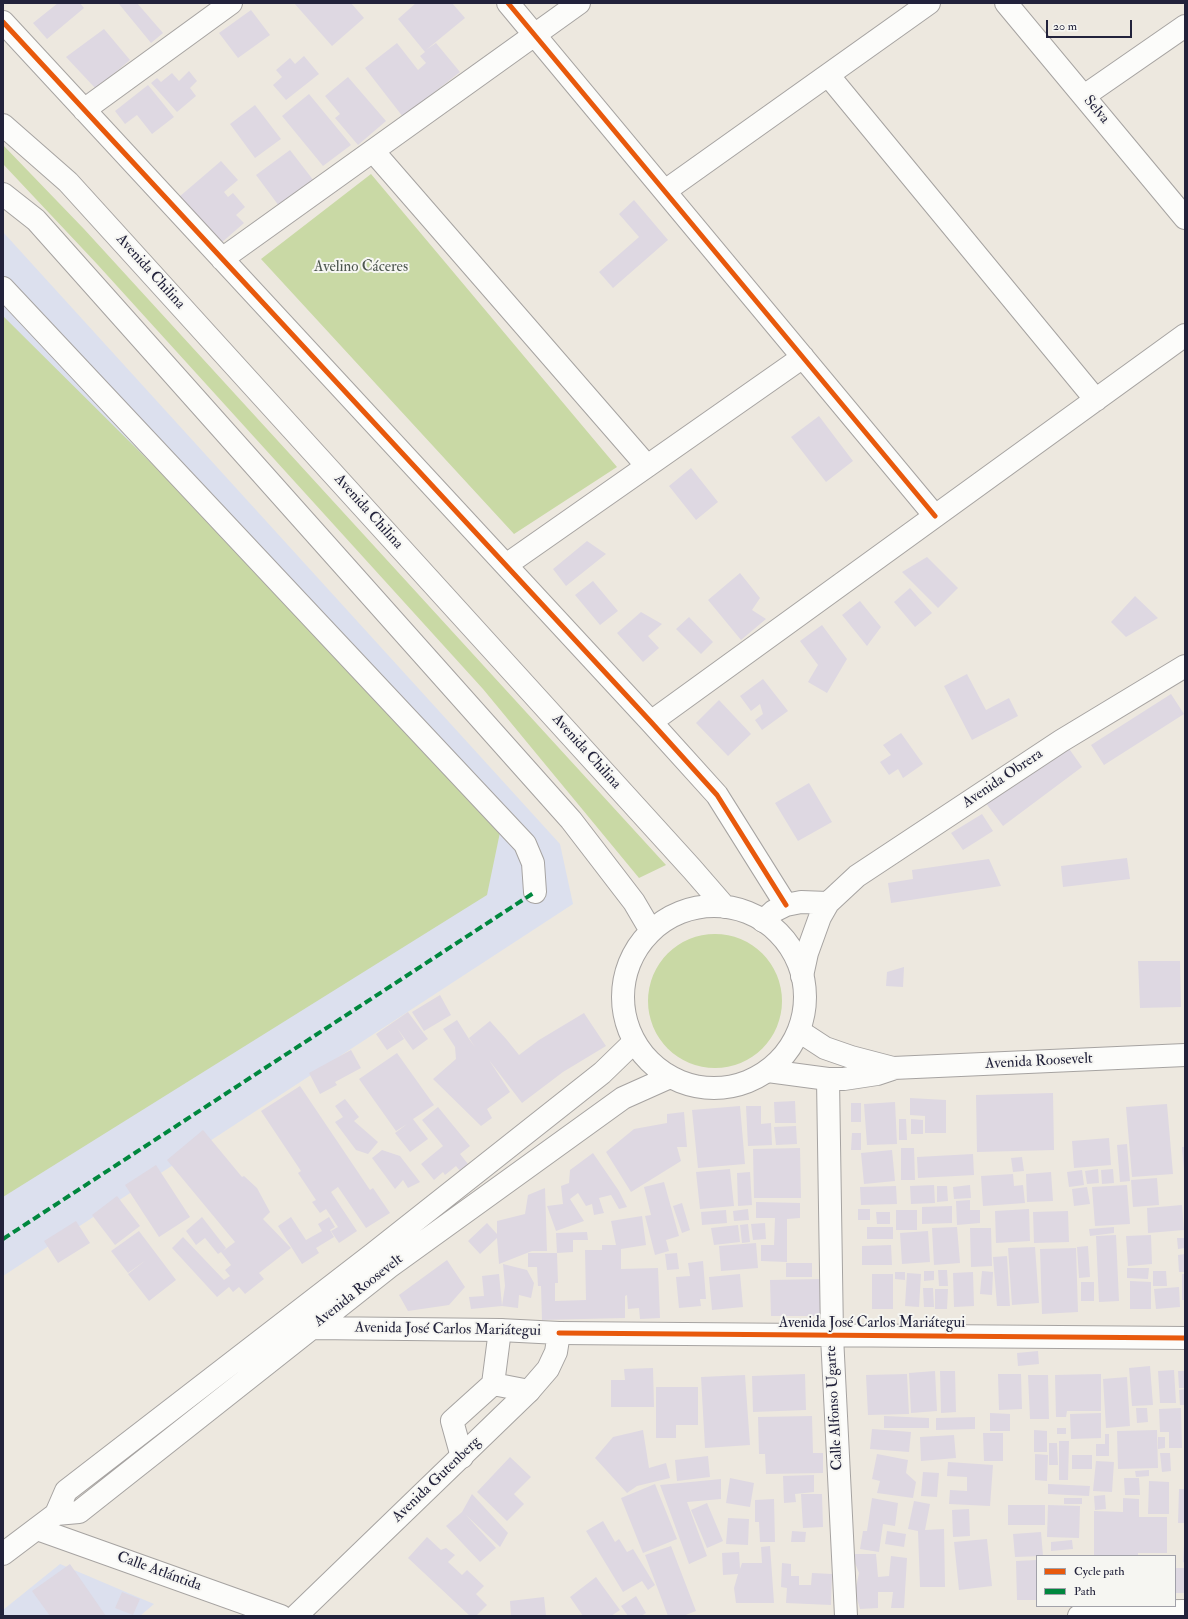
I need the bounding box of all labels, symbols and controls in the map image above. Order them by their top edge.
scale bar [1048,12,1134,38]
text: 20 m [1053,19,1077,34]
street label: Selva [1079,92,1113,128]
street label: Avenida Chilina [112,231,188,313]
park label: Avelino Cáceres [314,259,408,277]
street label: Avenida Chilina [330,471,406,553]
street label: Avenida Chilina [548,711,624,793]
street label: Avenida Obrera [959,745,1047,813]
street label: Avenida Roosevelt [985,1050,1093,1074]
street label: Avenida Roosevelt [311,1251,407,1331]
street label: Avenida José Carlos Mariátegui [779,1315,965,1333]
street label: Avenida José Carlos Mariátegui [355,1319,541,1341]
street label: Calle Alfonso Ugarte [823,1345,847,1471]
street label: Avenida Gutenberg [389,1433,485,1527]
street label: Calle Atlántida [114,1548,204,1596]
legend [1036,1555,1176,1607]
text: Cycle path [1074,1564,1124,1579]
text: Path [1074,1584,1096,1599]

